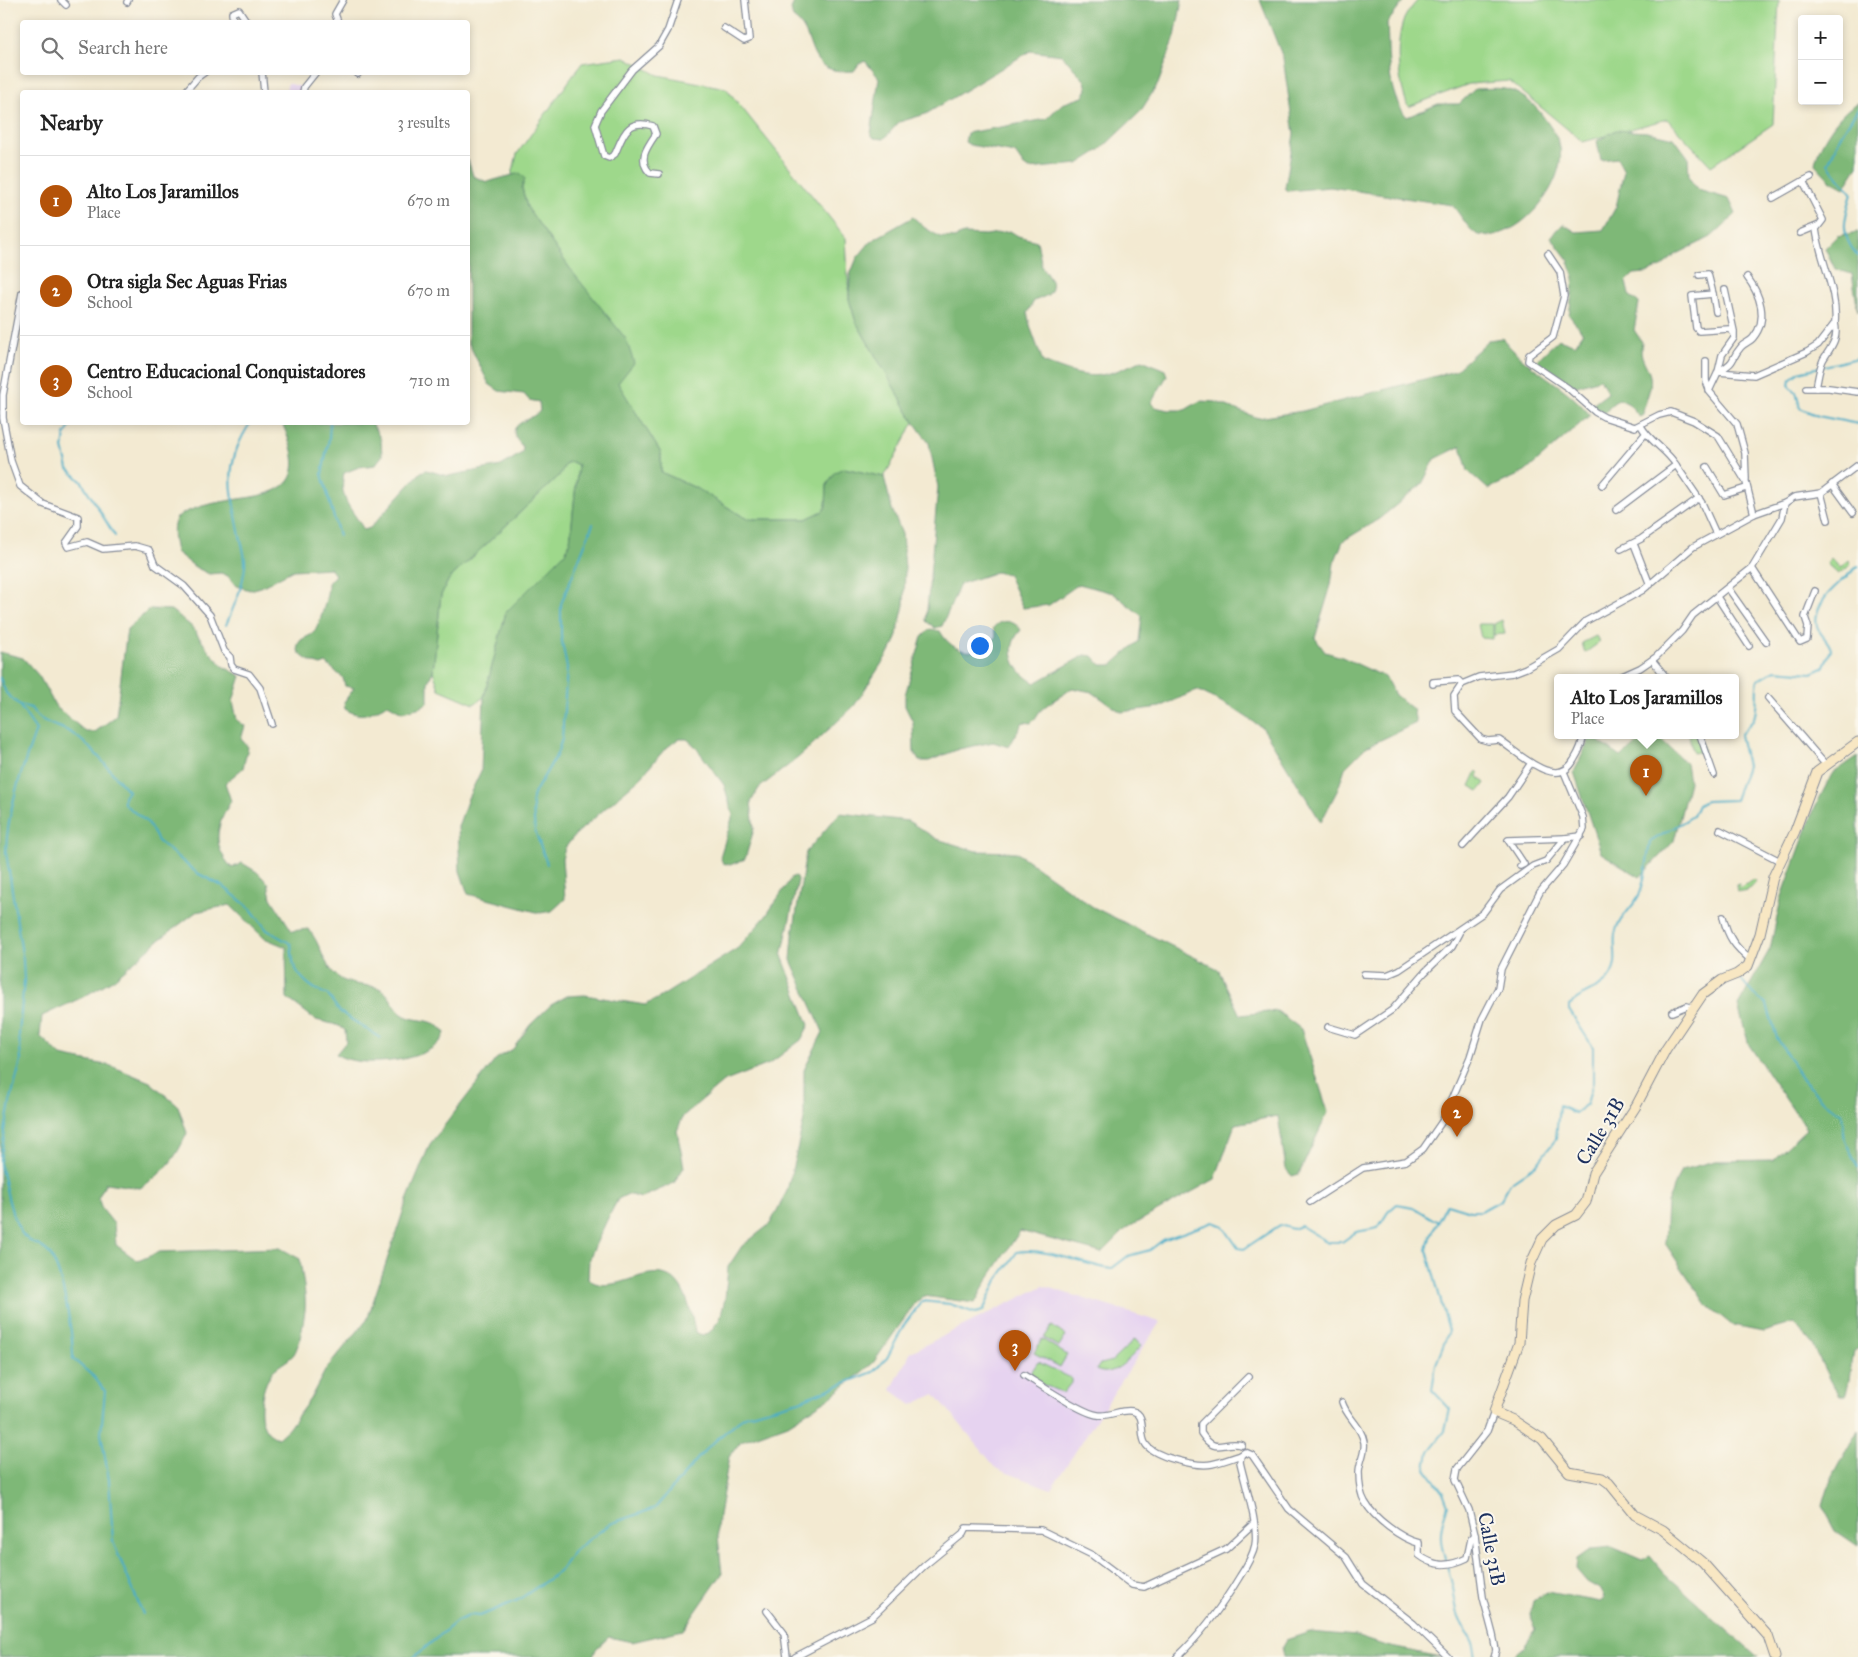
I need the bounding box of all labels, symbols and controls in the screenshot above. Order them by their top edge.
map controls [1798,15,1843,105]
button: + [1798,15,1843,60]
search box [20,20,470,75]
icon: search [38,34,66,62]
text: Search here [78,36,168,59]
button: − [1798,60,1843,105]
text: Nearby [40,110,103,136]
text: 3 results [397,113,450,132]
text: Alto Los Jaramillos [87,180,239,203]
text: 1 [53,191,59,210]
text: 670 m [407,191,450,210]
text: Place [87,203,121,222]
text: Otra sigla Sec Aguas Frias [87,270,287,293]
text: 2 [52,281,60,300]
text: 670 m [407,281,450,300]
text: School [87,293,132,312]
text: Centro Educacional Conquistadores [87,360,365,383]
text: 3 [53,371,59,390]
text: 710 m [409,371,450,390]
text: School [87,383,132,402]
your location [967,633,993,659]
popup [1554,674,1739,739]
text: Alto Los Jaramillos [1571,686,1722,709]
text: Place [1571,709,1604,728]
pin: 1 [1630,755,1662,796]
street label: Calle 31B [1571,1093,1629,1169]
pin: 2 [1441,1096,1473,1137]
pin: 3 [999,1330,1031,1371]
street label: Calle 31B [1473,1510,1511,1588]

